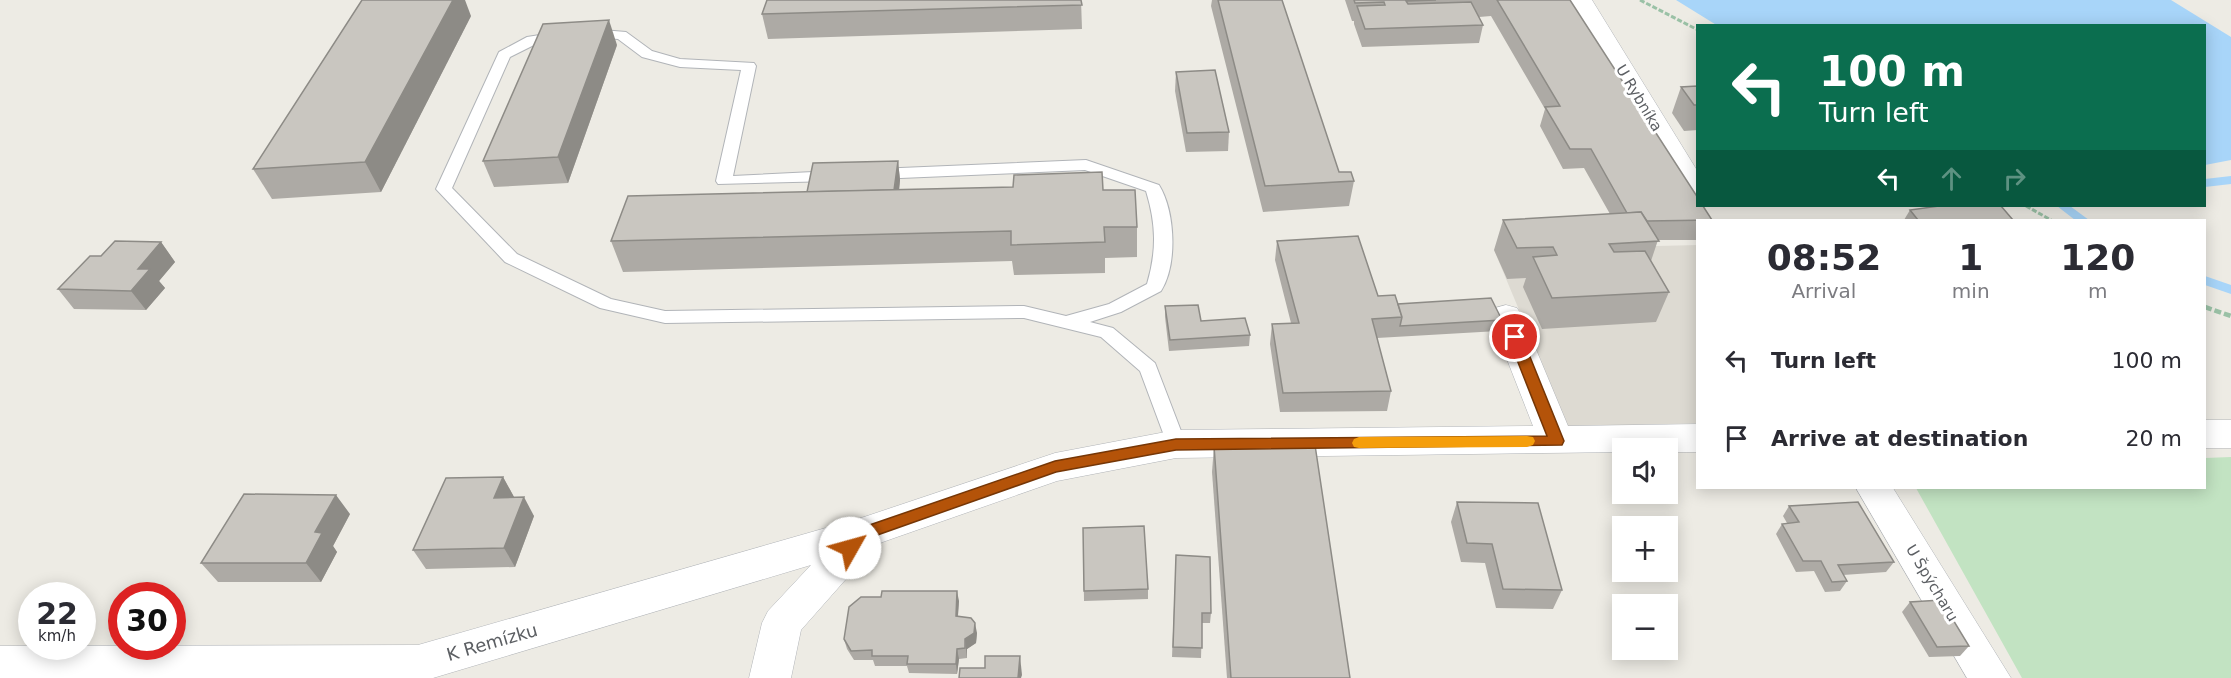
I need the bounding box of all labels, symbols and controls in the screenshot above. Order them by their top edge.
text: 100 m [1819,47,1965,96]
icon: left [1720,48,1798,126]
street label: U Rybníka [1612,61,1666,135]
text: Turn left [1819,97,1929,128]
icon: left [1872,162,1905,195]
icon: ahead [1935,162,1968,195]
icon: right [1998,162,2031,195]
text: 08:52 [1767,237,1881,278]
text: 1 [1958,237,1983,278]
text: 120 [2060,237,2135,278]
text: Arrival [1791,279,1856,303]
text: min [1952,279,1990,303]
text: m [2088,279,2108,303]
pin [1489,311,1540,362]
icon: arrive [1498,320,1531,353]
icon: left [1720,344,1753,377]
text: Turn left [1771,348,1876,373]
text: 100 m [2112,348,2182,373]
icon: arrive [1720,422,1753,455]
text: Arrive at destination [1771,426,2028,451]
text: 20 m [2126,426,2182,451]
map controls [1612,438,1678,660]
button: sound [1612,438,1678,504]
position arrow [818,516,882,580]
button: + [1612,516,1678,582]
street label: U Špýcharu [1902,541,1963,625]
speed limit sign: 30 [108,582,186,660]
button: − [1612,594,1678,660]
text: 22 [36,596,78,631]
street label: K Remízku [444,619,540,665]
text: km/h [38,627,76,645]

